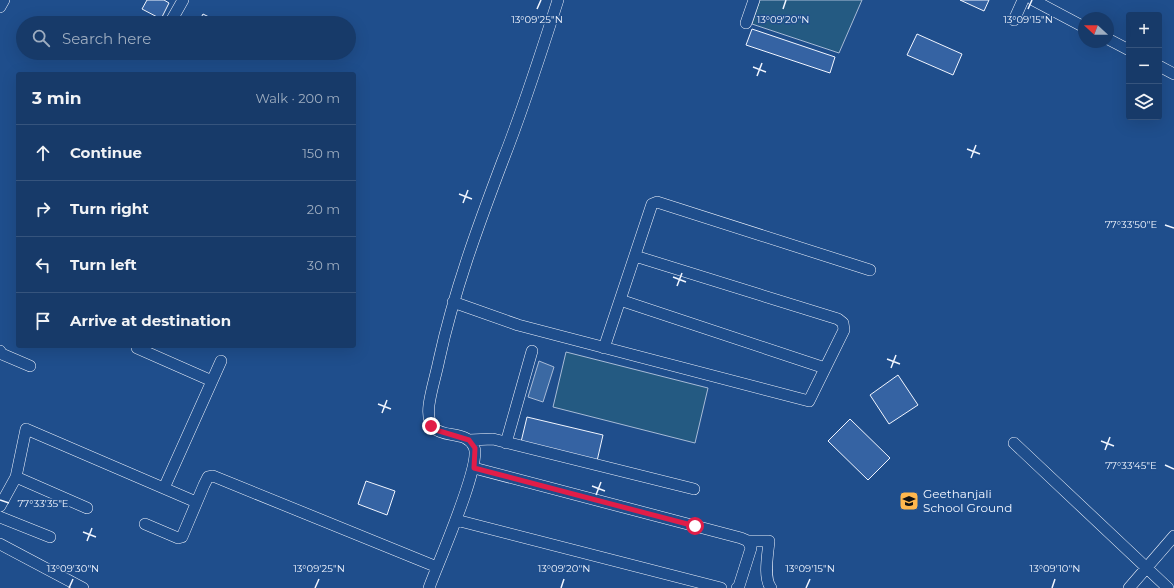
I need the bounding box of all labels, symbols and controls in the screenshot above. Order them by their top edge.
north arrow [1078,12,1114,48]
map controls [1126,12,1162,120]
button: + [1126,12,1162,48]
text: 13°09'25"N [511,13,563,26]
text: 13°09'20"N [757,13,809,26]
text: 13°09'15"N [1003,13,1053,26]
search box [16,16,356,60]
icon: search [30,27,52,49]
text: Search here [62,29,151,48]
button: − [1126,48,1162,84]
button: layers [1126,84,1162,120]
text: 3 min [32,88,82,108]
text: Walk · 200 m [255,90,340,106]
icon: ahead [32,142,54,164]
text: Continue [70,143,142,162]
text: 150 m [302,145,340,161]
icon: right [32,198,54,220]
text: Turn right [70,199,149,218]
text: 20 m [307,201,340,217]
text: 77°33'50"E [1105,218,1157,231]
icon: left [32,254,54,276]
text: Turn left [70,255,137,274]
text: 30 m [307,257,340,273]
icon: arrive [32,310,54,332]
text: Arrive at destination [70,311,231,330]
route end [422,417,440,435]
text: 77°33'45"E [1105,459,1157,472]
place label: Geethanjali School Ground [923,486,1012,515]
school or university icon: Geethanjali School Ground [898,490,920,512]
text: 77°33'35"E [17,497,69,510]
route start [686,517,704,535]
text: 13°09'30"N [47,562,99,575]
text: 13°09'25"N [293,562,345,575]
text: 13°09'20"N [538,562,590,575]
text: 13°09'15"N [785,562,835,575]
text: 13°09'10"N [1030,562,1080,575]

